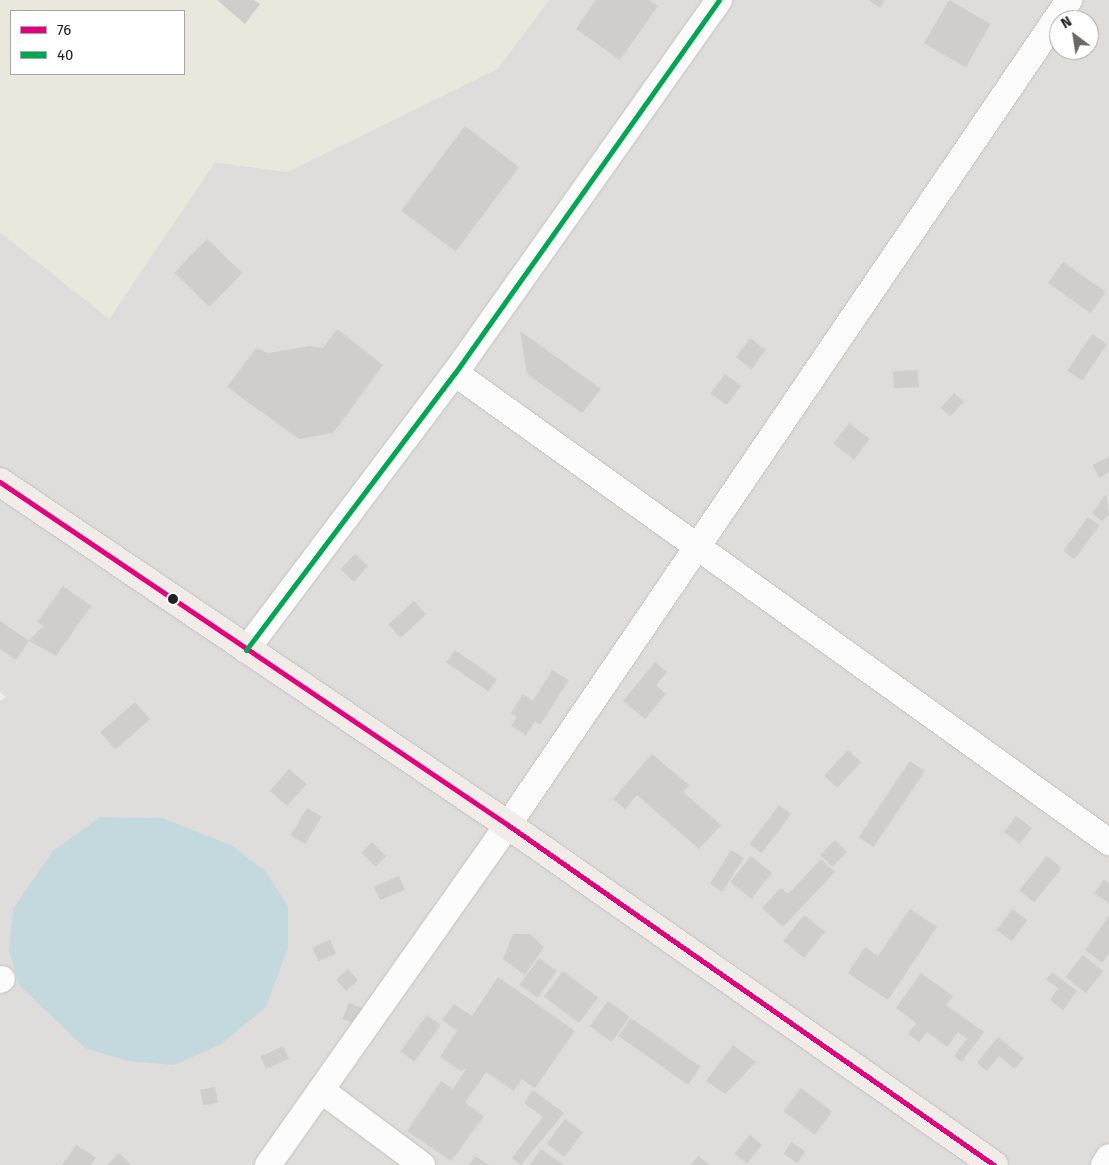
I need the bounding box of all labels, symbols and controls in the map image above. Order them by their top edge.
legend [10,10,185,75]
north arrow [1049,10,1099,60]
text: N [1058,13,1075,32]
text: 76 [57,21,71,39]
text: 40 [57,46,73,64]
unlabelled marker [168,594,178,604]

